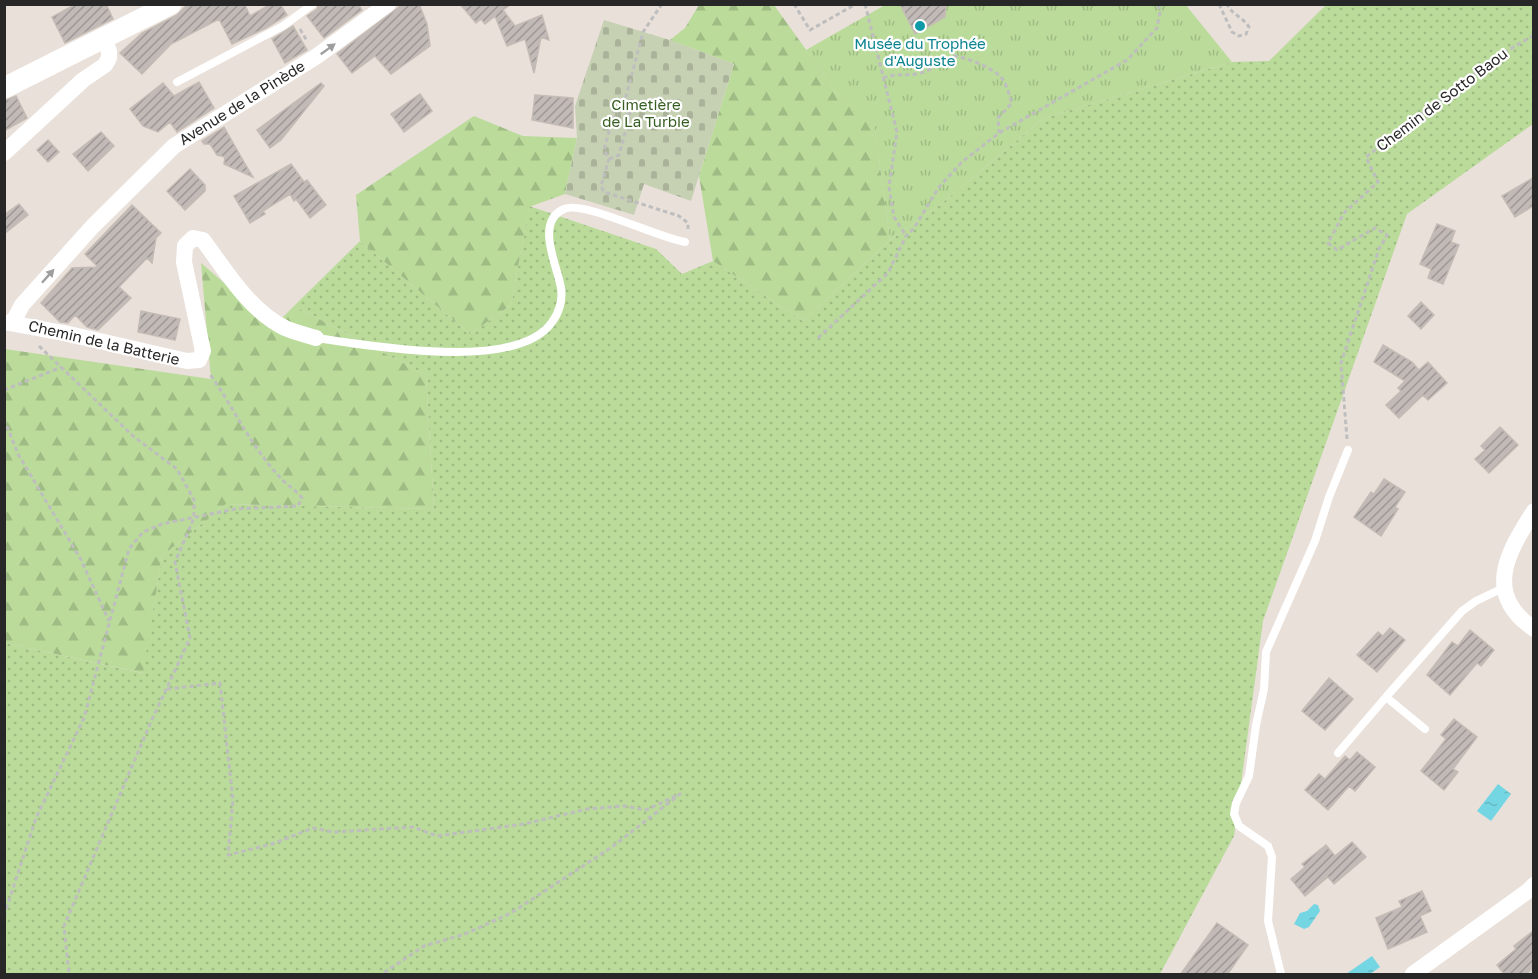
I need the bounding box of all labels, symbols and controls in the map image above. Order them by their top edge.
marker: Musée du Trophée d'Auguste [913,19,927,33]
place label: Musée du Trophée d'Auguste [854,34,986,69]
one-way arrow [319,43,335,55]
street label: Chemin de Sotto Baou [1372,44,1511,154]
street label: Avenue de la Pinède [175,56,308,148]
park label: Cimetière de La Turbie [602,95,690,130]
one-way arrow [41,269,54,284]
street label: Chemin de la Batterie [27,316,182,368]

